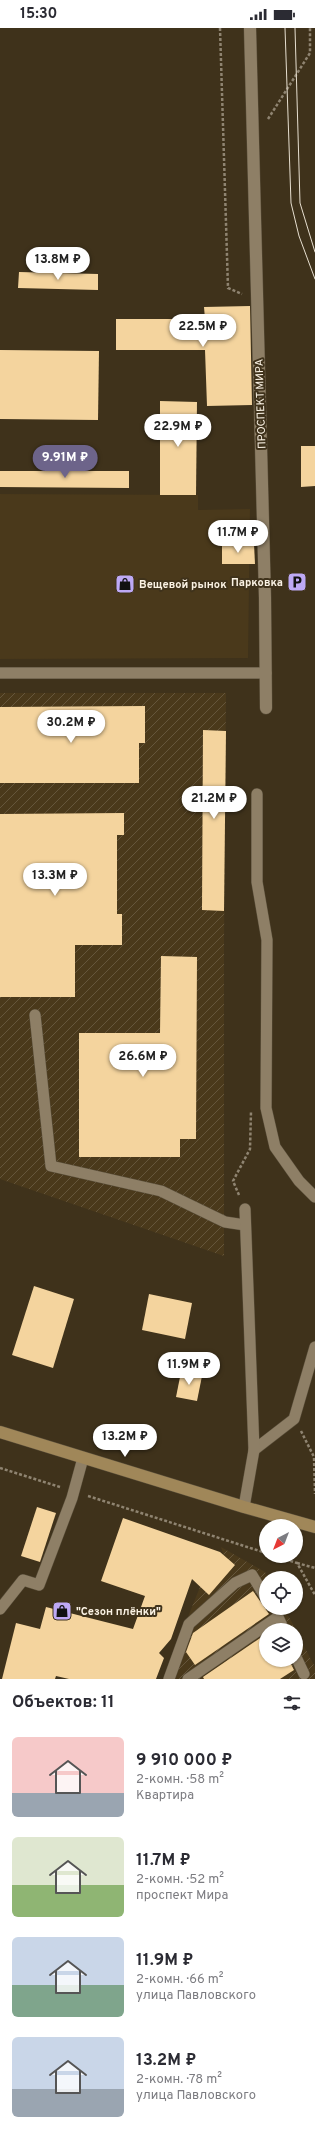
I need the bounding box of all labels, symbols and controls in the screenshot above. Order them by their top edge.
text: 15:30 [20,5,57,24]
pin: 13.8M ₽ [21,247,95,281]
text: 13.8M ₽ [35,252,81,268]
pin: 22.5M ₽ [166,314,240,348]
text: 22.5M ₽ [178,319,228,335]
street label: ПРОСПЕКТ МИРА [252,359,270,449]
pin: 22.9M ₽ [141,414,215,448]
text: 22.9M ₽ [153,419,203,435]
pin: 9.91M ₽ [28,445,102,479]
text: 9.91M ₽ [42,450,88,466]
pin: 11.7M ₽ [201,520,275,554]
text: 11.7M ₽ [217,525,259,541]
parking icon: Парковка [286,571,308,593]
shop icon: Вещевой рынок [114,573,136,595]
place label: Парковка [231,576,283,590]
place label: Вещевой рынок [139,578,227,592]
pin: 30.2M ₽ [34,710,108,744]
text: 30.2M ₽ [46,715,96,731]
pin: 21.2M ₽ [177,786,251,820]
text: 21.2M ₽ [191,791,237,807]
pin: 13.3M ₽ [18,863,92,897]
text: 13.3M ₽ [32,868,78,884]
pin: 26.6M ₽ [106,1044,180,1078]
text: 26.6M ₽ [118,1049,168,1065]
pin: 11.9M ₽ [152,1352,226,1386]
text: 11.9M ₽ [167,1357,211,1373]
pin: 13.2M ₽ [88,1424,162,1458]
text: 13.2M ₽ [102,1429,148,1445]
north arrow [259,1519,303,1563]
map controls [259,1519,303,1667]
button: locate [259,1571,303,1615]
shop icon: "Сезон плёнки" [51,1600,73,1622]
place label: "Сезон плёнки" [76,1605,161,1619]
button: layers [259,1623,303,1667]
text: Объектов: 11 [12,1692,115,1714]
icon: filters [281,1692,303,1714]
text: 9 910 000 ₽ [136,1750,232,1772]
icon: home [44,1753,92,1801]
text: 2-комн. · 58 m² [136,1772,224,1788]
text: Квартира [136,1788,194,1804]
text: 11.7M ₽ [136,1850,191,1872]
icon: home [44,1853,92,1901]
text: 2-комн. · 52 m² [136,1872,224,1888]
text: проспект Мира [136,1888,228,1904]
text: 11.9M ₽ [136,1950,193,1972]
icon: home [44,1953,92,2001]
text: 2-комн. · 66 m² [136,1972,224,1988]
text: улица Павловского [136,1988,256,2004]
text: 13.2M ₽ [136,2050,196,2072]
icon: home [44,2053,92,2101]
text: 2-комн. · 78 m² [136,2072,222,2088]
text: улица Павловского [136,2088,256,2104]

